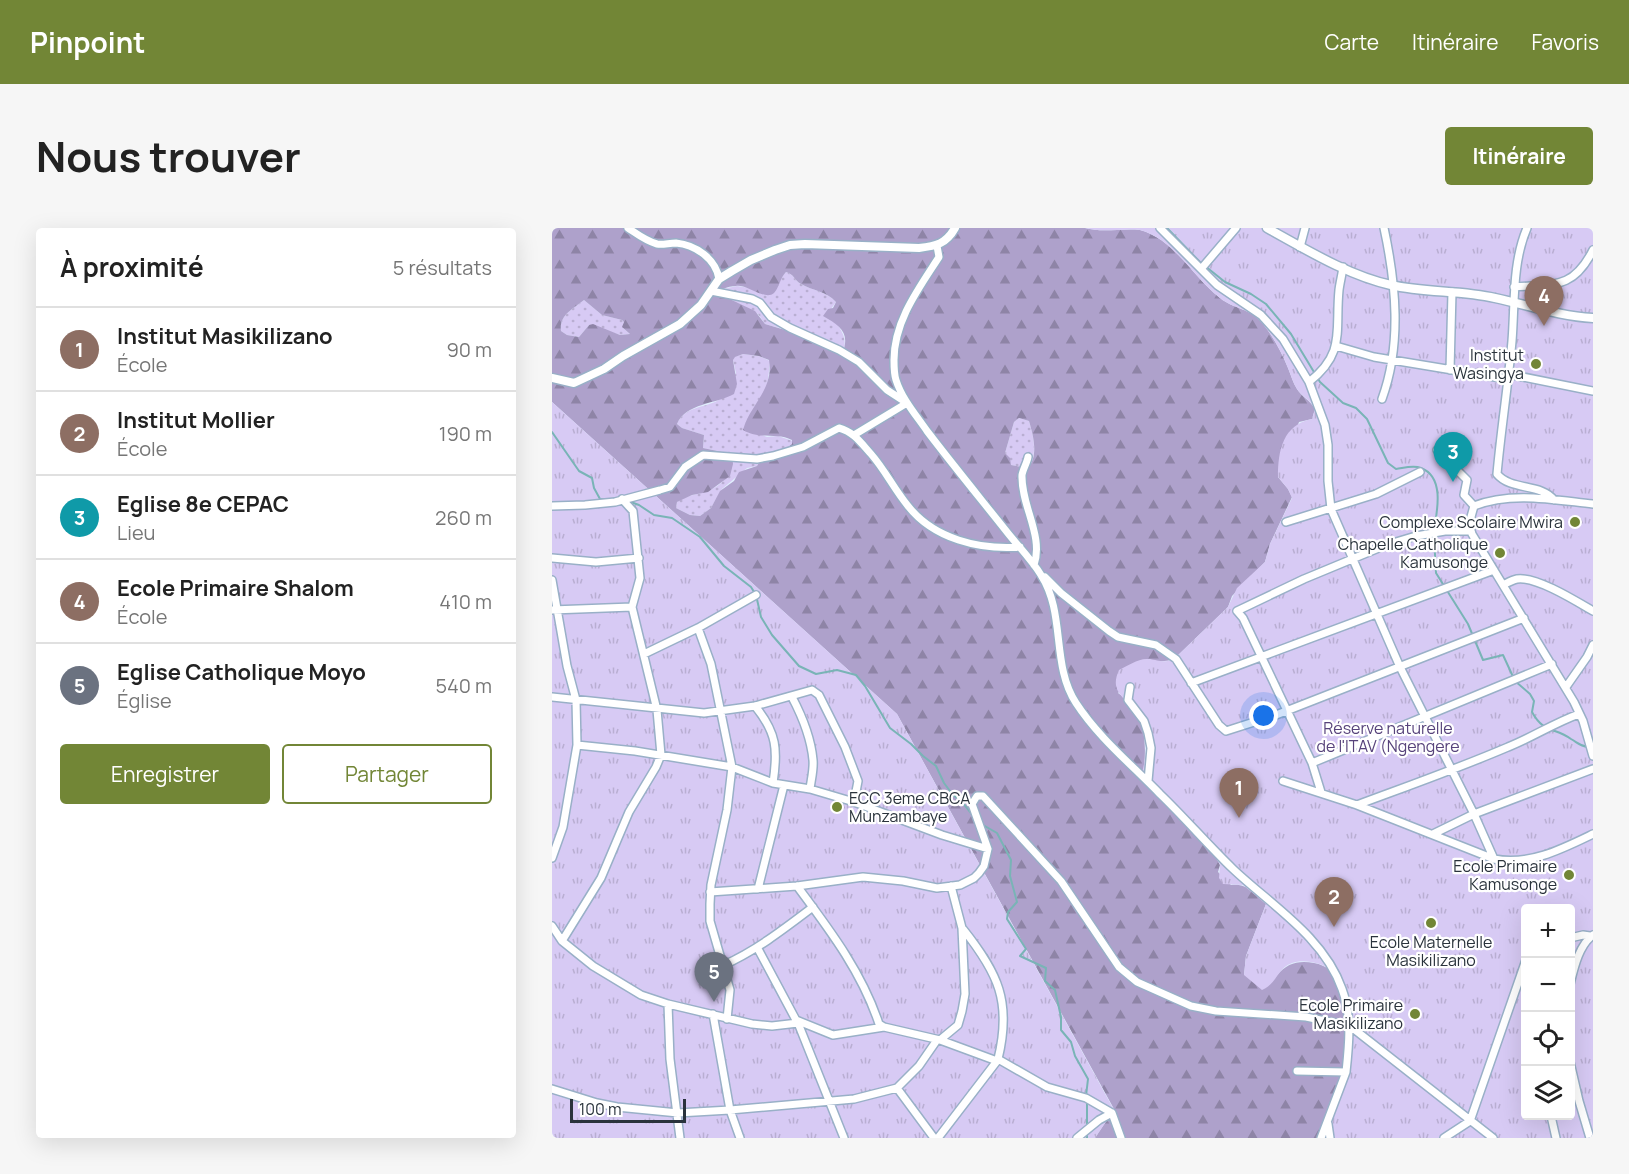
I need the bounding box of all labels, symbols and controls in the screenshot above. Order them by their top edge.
text: Pinpoint [30,23,145,61]
text: Carte [1325,28,1379,56]
text: Itinéraire [1412,28,1498,56]
text: Favoris [1531,28,1599,56]
text: Nous trouver [36,127,301,185]
button: Itinéraire [1445,127,1593,185]
text: À proximité [60,249,204,285]
text: 5 résultats [393,254,492,281]
pin: 4 [1524,276,1564,326]
text: Institut Masikilizano [117,321,333,351]
text: 1 [75,336,84,363]
text: 90 m [446,336,492,363]
place label: Institut Wasingya [1453,344,1524,384]
text: École [117,351,167,378]
marker: Institut Wasingya [1529,357,1543,371]
text: Institut Mollier [117,405,275,435]
text: 2 [74,420,85,447]
text: 190 m [439,420,492,447]
pin: 3 [1434,432,1472,482]
text: École [117,435,167,462]
text: Eglise 8e CEPAC [117,489,289,519]
text: 3 [74,504,85,531]
text: 260 m [435,504,492,531]
place label: Complexe Scolaire Mwira [1379,511,1563,533]
marker: Complexe Scolaire Mwira [1568,515,1582,529]
text: Lieu [117,519,155,546]
place label: Chapelle Catholique Kamusonge [1338,533,1488,573]
marker: Chapelle Catholique Kamusonge [1493,546,1507,560]
text: Ecole Primaire Shalom [117,573,354,603]
text: 4 [73,588,86,615]
text: 410 m [439,588,492,615]
text: École [117,603,167,630]
text: Eglise Catholique Moyo [117,657,366,687]
text: 5 [74,672,85,699]
text: 540 m [436,672,492,699]
text: Église [117,687,172,714]
your location [1249,701,1278,730]
park label: Réserve naturelle de l'ITAV (Ngengere [1316,717,1460,757]
button: Enregistrer [60,744,270,804]
button: Partager [282,744,492,804]
pin: 1 [1220,768,1258,818]
place label: ECC 3eme CBCA Munzambaye [849,787,970,827]
marker: ECC 3eme CBCA Munzambaye [830,800,844,814]
place label: Ecole Primaire Kamusonge [1453,855,1557,895]
marker: Ecole Primaire Kamusonge [1562,868,1576,882]
pin: 2 [1314,878,1354,927]
map controls [1521,904,1575,1120]
button: + [1521,904,1575,958]
marker: Ecole Maternelle Masikilizano [1424,916,1438,930]
place label: Ecole Maternelle Masikilizano [1370,931,1492,971]
pin: 5 [694,952,734,1002]
button: − [1521,958,1575,1012]
place label: Ecole Primaire Masikilizano [1299,994,1403,1034]
marker: Ecole Primaire Masikilizano [1408,1007,1422,1021]
button: locate [1521,1012,1575,1066]
button: layers [1521,1066,1575,1120]
scale bar [570,1096,686,1124]
text: 100 m [579,1098,622,1120]

